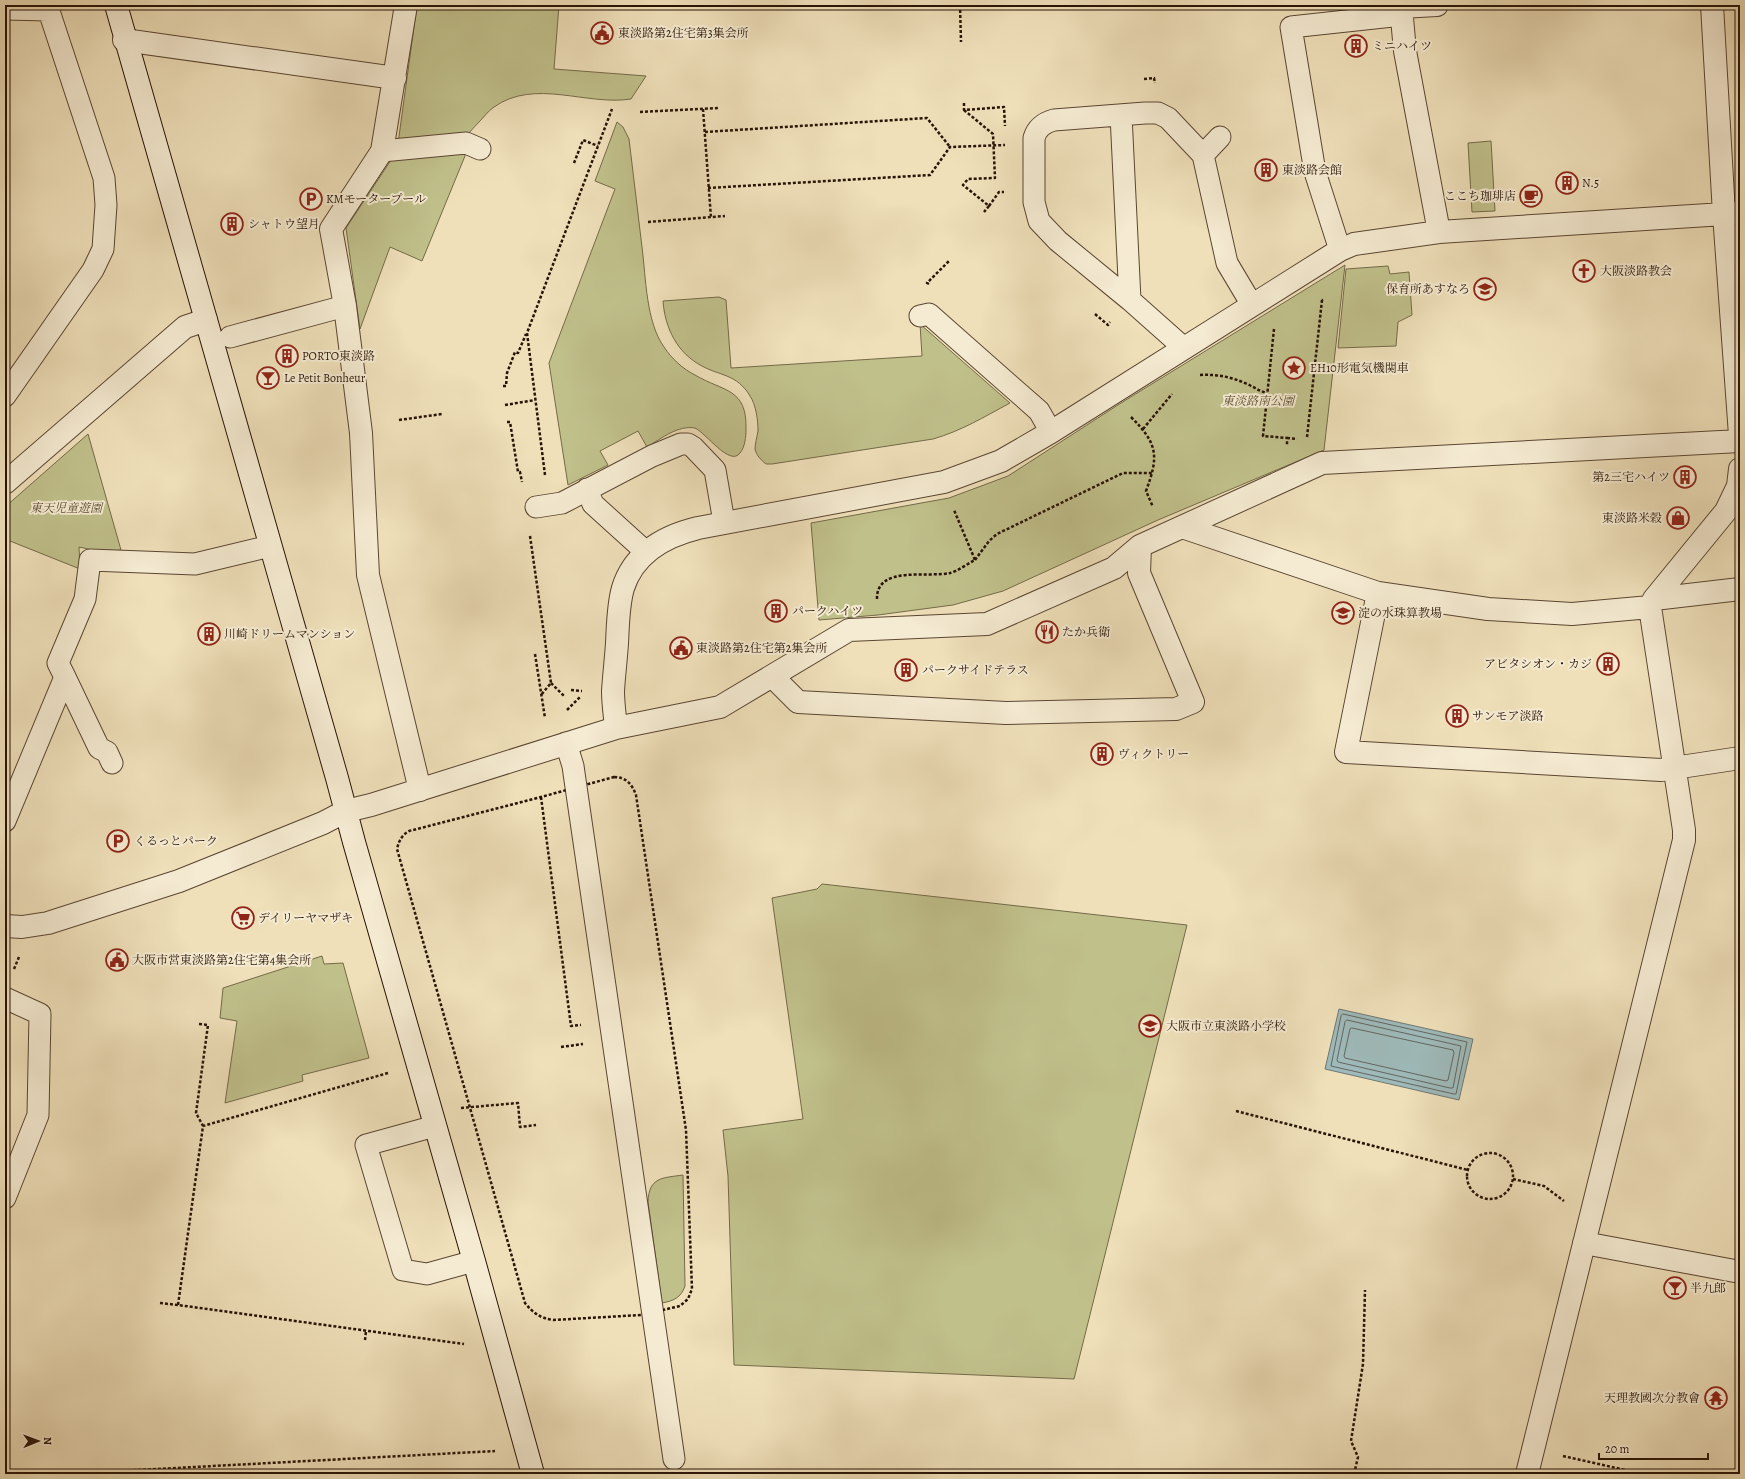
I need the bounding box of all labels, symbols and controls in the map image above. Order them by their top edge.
public building icon: 東淡路第2住宅第3集会所 [589,20,615,46]
place label: 東淡路第2住宅第3集会所 [618,25,749,41]
building icon: ミニハイツ [1343,33,1369,59]
place label: ミニハイツ [1372,38,1432,54]
building icon: 東淡路会館 [1253,157,1279,183]
place label: 東淡路会館 [1282,162,1342,178]
building icon: N.5 [1554,170,1580,196]
place label: N.5 [1582,175,1599,191]
cafe icon: ここち珈琲店 [1518,183,1544,209]
parking icon: KMモータープール [298,186,324,212]
place label: ここち珈琲店 [1444,188,1516,204]
place label: KMモータープール [326,191,426,207]
building icon: シャトウ望月 [219,211,245,237]
place label: シャトウ望月 [248,216,320,232]
church icon: 大阪淡路教会 [1571,258,1597,284]
place label: 大阪淡路教会 [1600,263,1672,279]
school or university icon: 保育所あすなろ [1472,276,1498,302]
place label: 保育所あすなろ [1386,281,1470,297]
building icon: PORTO東淡路 [274,343,300,369]
place label: PORTO東淡路 [302,348,375,364]
place icon: EH10形電気機関車 [1281,355,1307,381]
place label: EH10形電気機関車 [1310,360,1409,376]
bar icon: Le Petit Bonheur [255,365,281,391]
place label: Le Petit Bonheur [284,370,366,386]
park label: 東淡路南公園 [1222,393,1296,409]
building icon: 第2三宅ハイツ [1672,464,1698,490]
place label: 第2三宅ハイツ [1592,469,1670,485]
park label: 東天児童遊園 [30,500,104,516]
shop icon: 東淡路米穀 [1665,505,1691,531]
place label: 東淡路米穀 [1602,510,1662,526]
building icon: パークハイツ [763,598,789,624]
school or university icon: 淀の水珠算教場 [1330,600,1356,626]
place label: パークハイツ [792,603,863,619]
place label: 淀の水珠算教場 [1358,605,1442,621]
restaurant icon: たか兵衛 [1034,619,1060,645]
building icon: 川崎ドリームマンション [196,621,222,647]
place label: たか兵衛 [1062,624,1111,640]
place label: 川崎ドリームマンション [224,626,355,642]
public building icon: 東淡路第2住宅第2集会所 [668,635,694,661]
place label: 東淡路第2住宅第2集会所 [696,640,827,656]
building icon: アビタシオン・カジ [1595,651,1621,677]
place label: アビタシオン・カジ [1484,656,1592,672]
building icon: パークサイドテラス [893,657,919,683]
place label: パークサイドテラス [922,662,1029,678]
building icon: サンモア淡路 [1444,703,1470,729]
place label: サンモア淡路 [1472,708,1543,724]
building icon: ヴィクトリー [1089,741,1115,767]
place label: ヴィクトリー [1118,746,1189,762]
parking icon: くるっとパーク [105,828,131,854]
place label: くるっとパーク [134,833,218,849]
supermarket icon: デイリーヤマザキ [230,905,256,931]
place label: デイリーヤマザキ [258,910,353,926]
public building icon: 大阪市営東淡路第2住宅第4集会所 [104,947,130,973]
place label: 大阪市営東淡路第2住宅第4集会所 [132,952,311,968]
school or university icon: 大阪市立東淡路小学校 [1137,1013,1163,1039]
place label: 大阪市立東淡路小学校 [1166,1018,1286,1034]
bar icon: 半九郎 [1662,1275,1688,1301]
place label: 半九郎 [1690,1280,1726,1296]
temple icon: 天理教國次分教會 [1703,1385,1729,1411]
place label: 天理教國次分教會 [1604,1390,1700,1406]
north arrow [18,1421,58,1461]
scale bar [1599,1435,1708,1461]
text: N [40,1437,55,1445]
text: 20 m [1605,1441,1629,1457]

